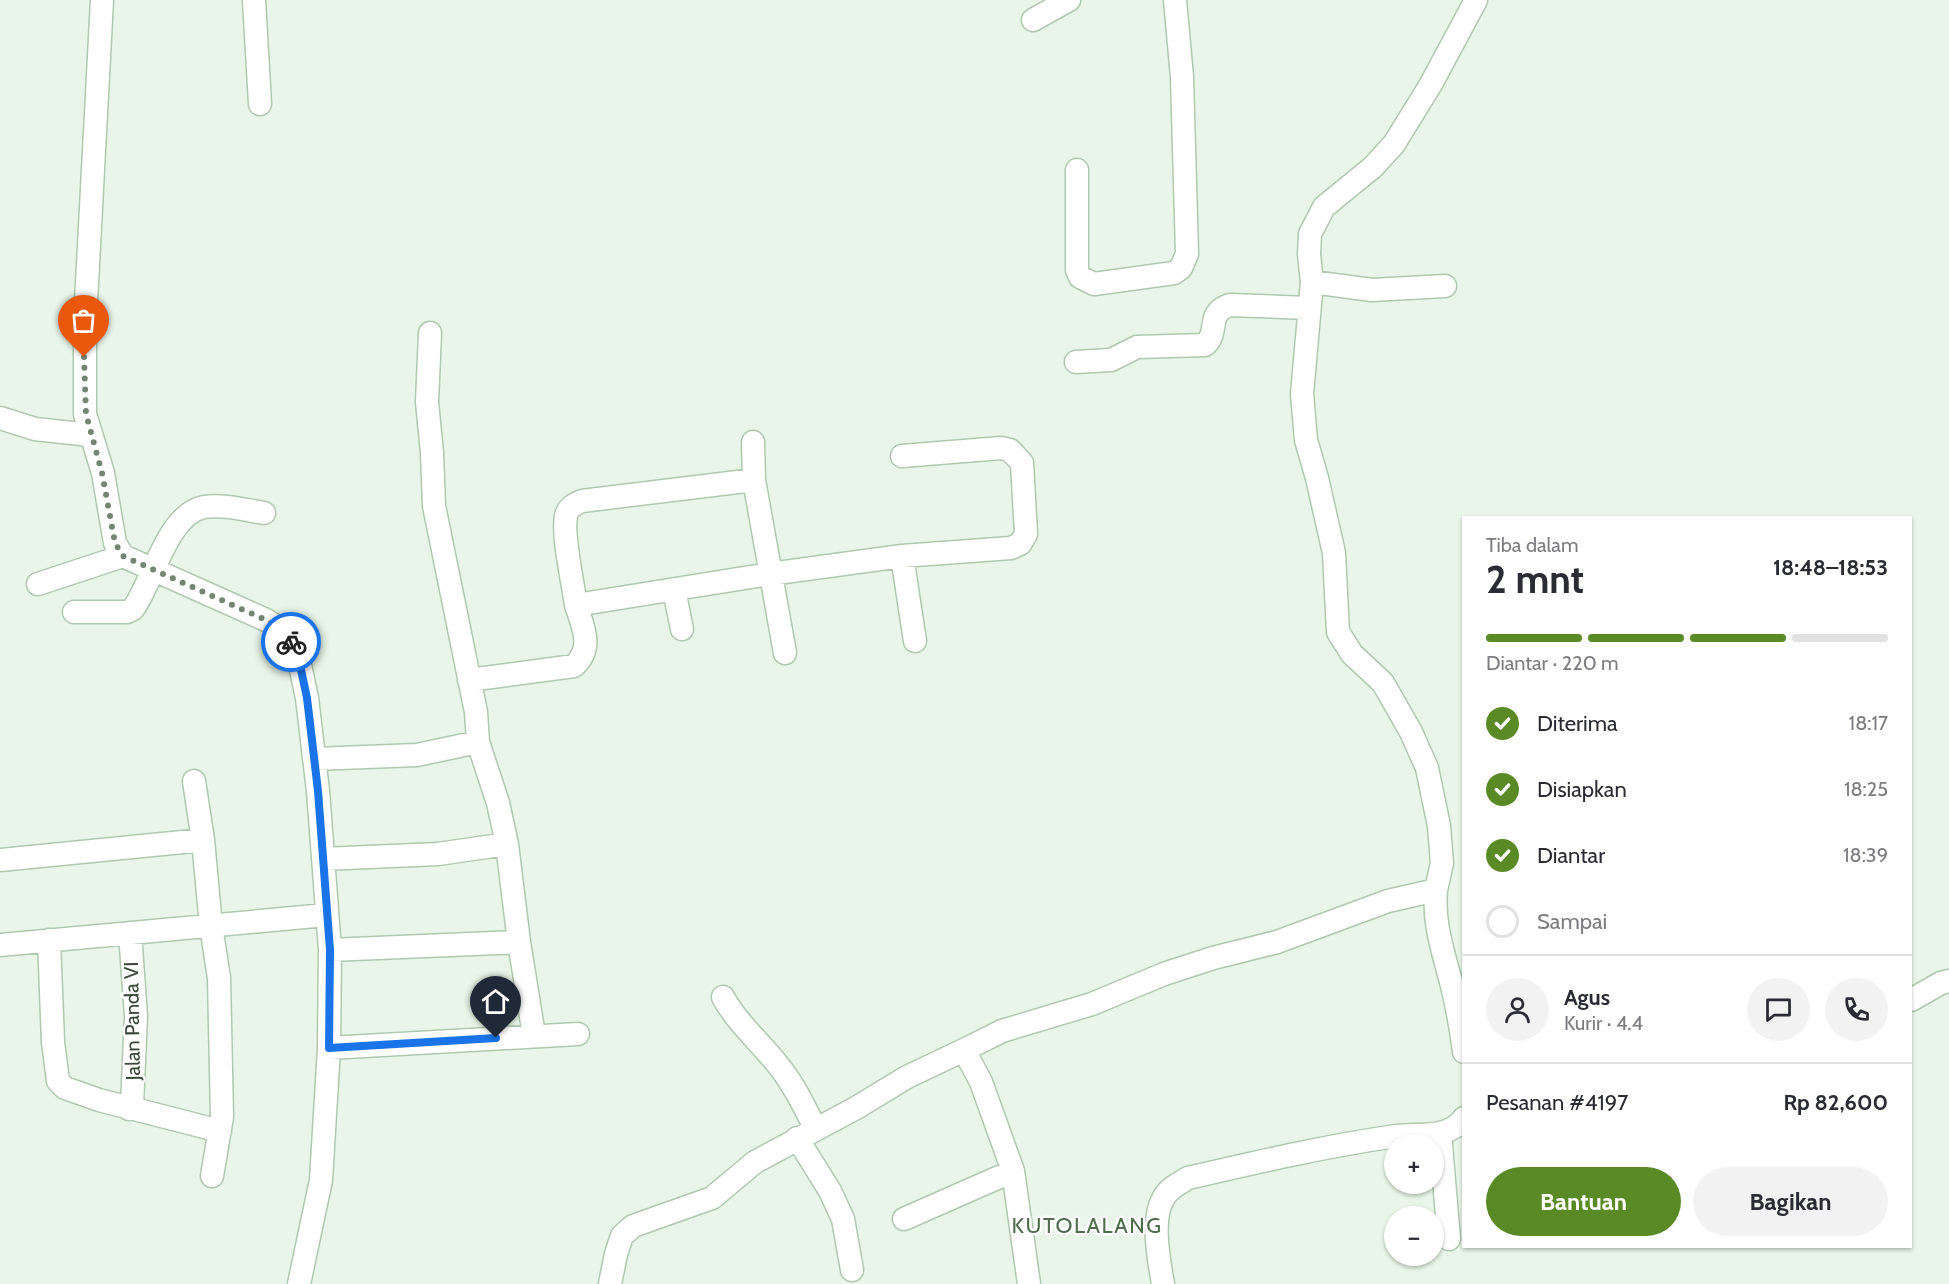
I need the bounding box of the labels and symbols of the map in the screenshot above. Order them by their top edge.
pin [58,295,109,357]
courier [261,612,321,672]
street label: Jalan Panda VI [119,961,145,1082]
pin [470,976,521,1038]
district label: KUTOLALANG [1012,1212,1162,1239]

